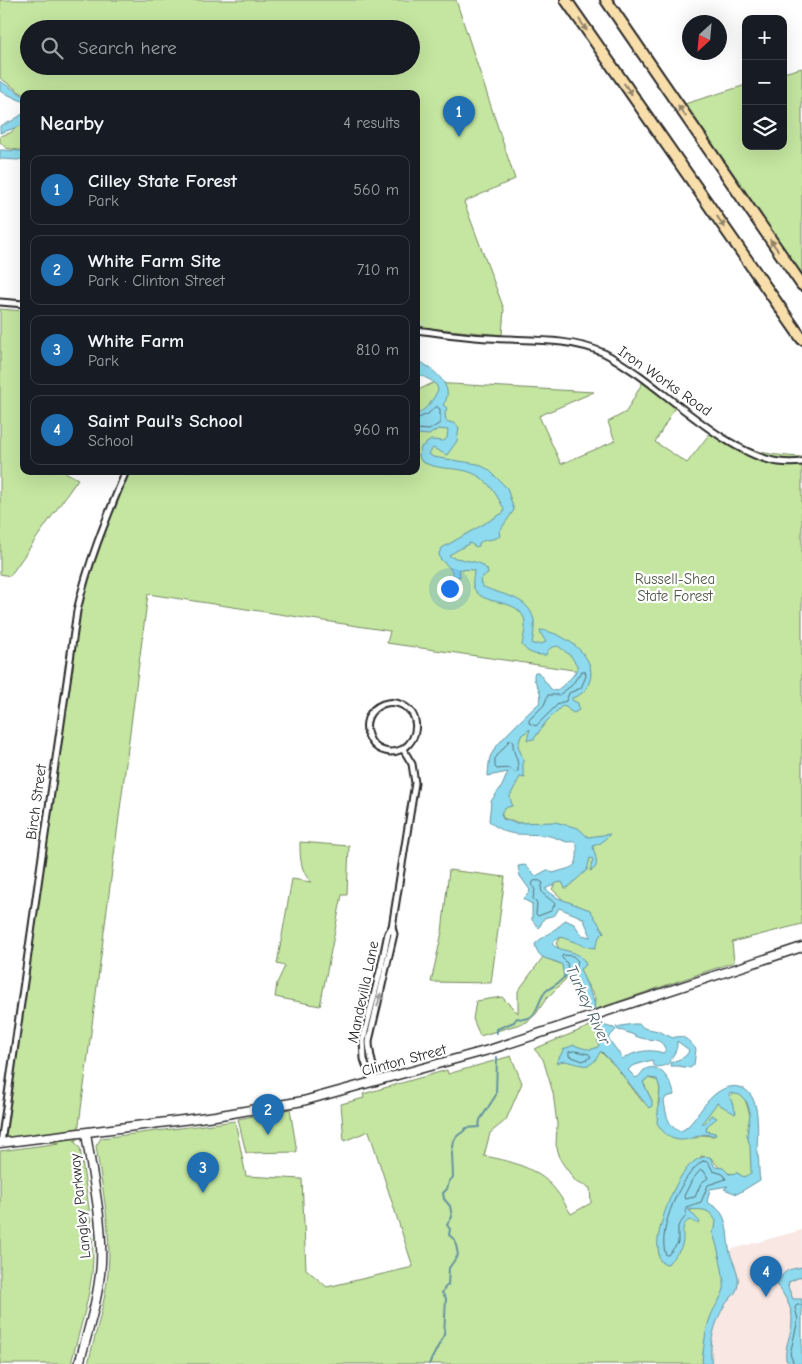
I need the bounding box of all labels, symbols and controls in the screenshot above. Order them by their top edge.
north arrow [682,15,727,60]
map controls [742,15,787,150]
button: + [742,15,787,60]
one-way arrow [578,18,588,31]
search box [20,20,420,75]
icon: search [38,34,66,62]
text: Search here [78,37,177,59]
button: − [742,60,787,105]
one-way arrow [622,83,632,96]
pin: 1 [443,96,475,137]
one-way arrow [677,105,687,118]
button: layers [742,105,787,150]
text: Nearby [40,111,104,135]
text: 4 results [343,114,400,132]
text: Cilley State Forest [88,170,237,192]
text: 1 [54,181,60,199]
text: 560 m [353,181,399,199]
text: Park [88,192,119,210]
one-way arrow [716,216,726,229]
one-way arrow [769,238,779,252]
text: White Farm Site [88,250,221,272]
text: 2 [53,261,61,279]
text: 710 m [357,261,399,279]
text: Park · Clinton Street [88,272,225,290]
text: White Farm [88,330,184,352]
text: 3 [53,341,61,359]
text: 810 m [356,341,399,359]
street label: Iron Works Road [615,342,715,420]
text: Park [88,352,119,370]
text: Saint Paul's School [88,410,243,432]
text: 4 [53,421,61,439]
text: 960 m [354,421,399,439]
text: School [88,432,134,450]
park label: Russell-Shea State Forest [635,570,715,605]
your location [437,576,463,602]
street label: Birch Street [22,762,50,841]
street label: Mandevilla Lane [343,939,383,1045]
water label: Turkey River [562,962,615,1048]
one-way arrow [376,993,384,1008]
street label: Clinton Street [360,1040,449,1080]
pin: 2 [252,1094,284,1135]
street label: Langley Parkway [65,1152,94,1259]
pin: 3 [187,1152,219,1193]
pin: 4 [750,1256,782,1297]

